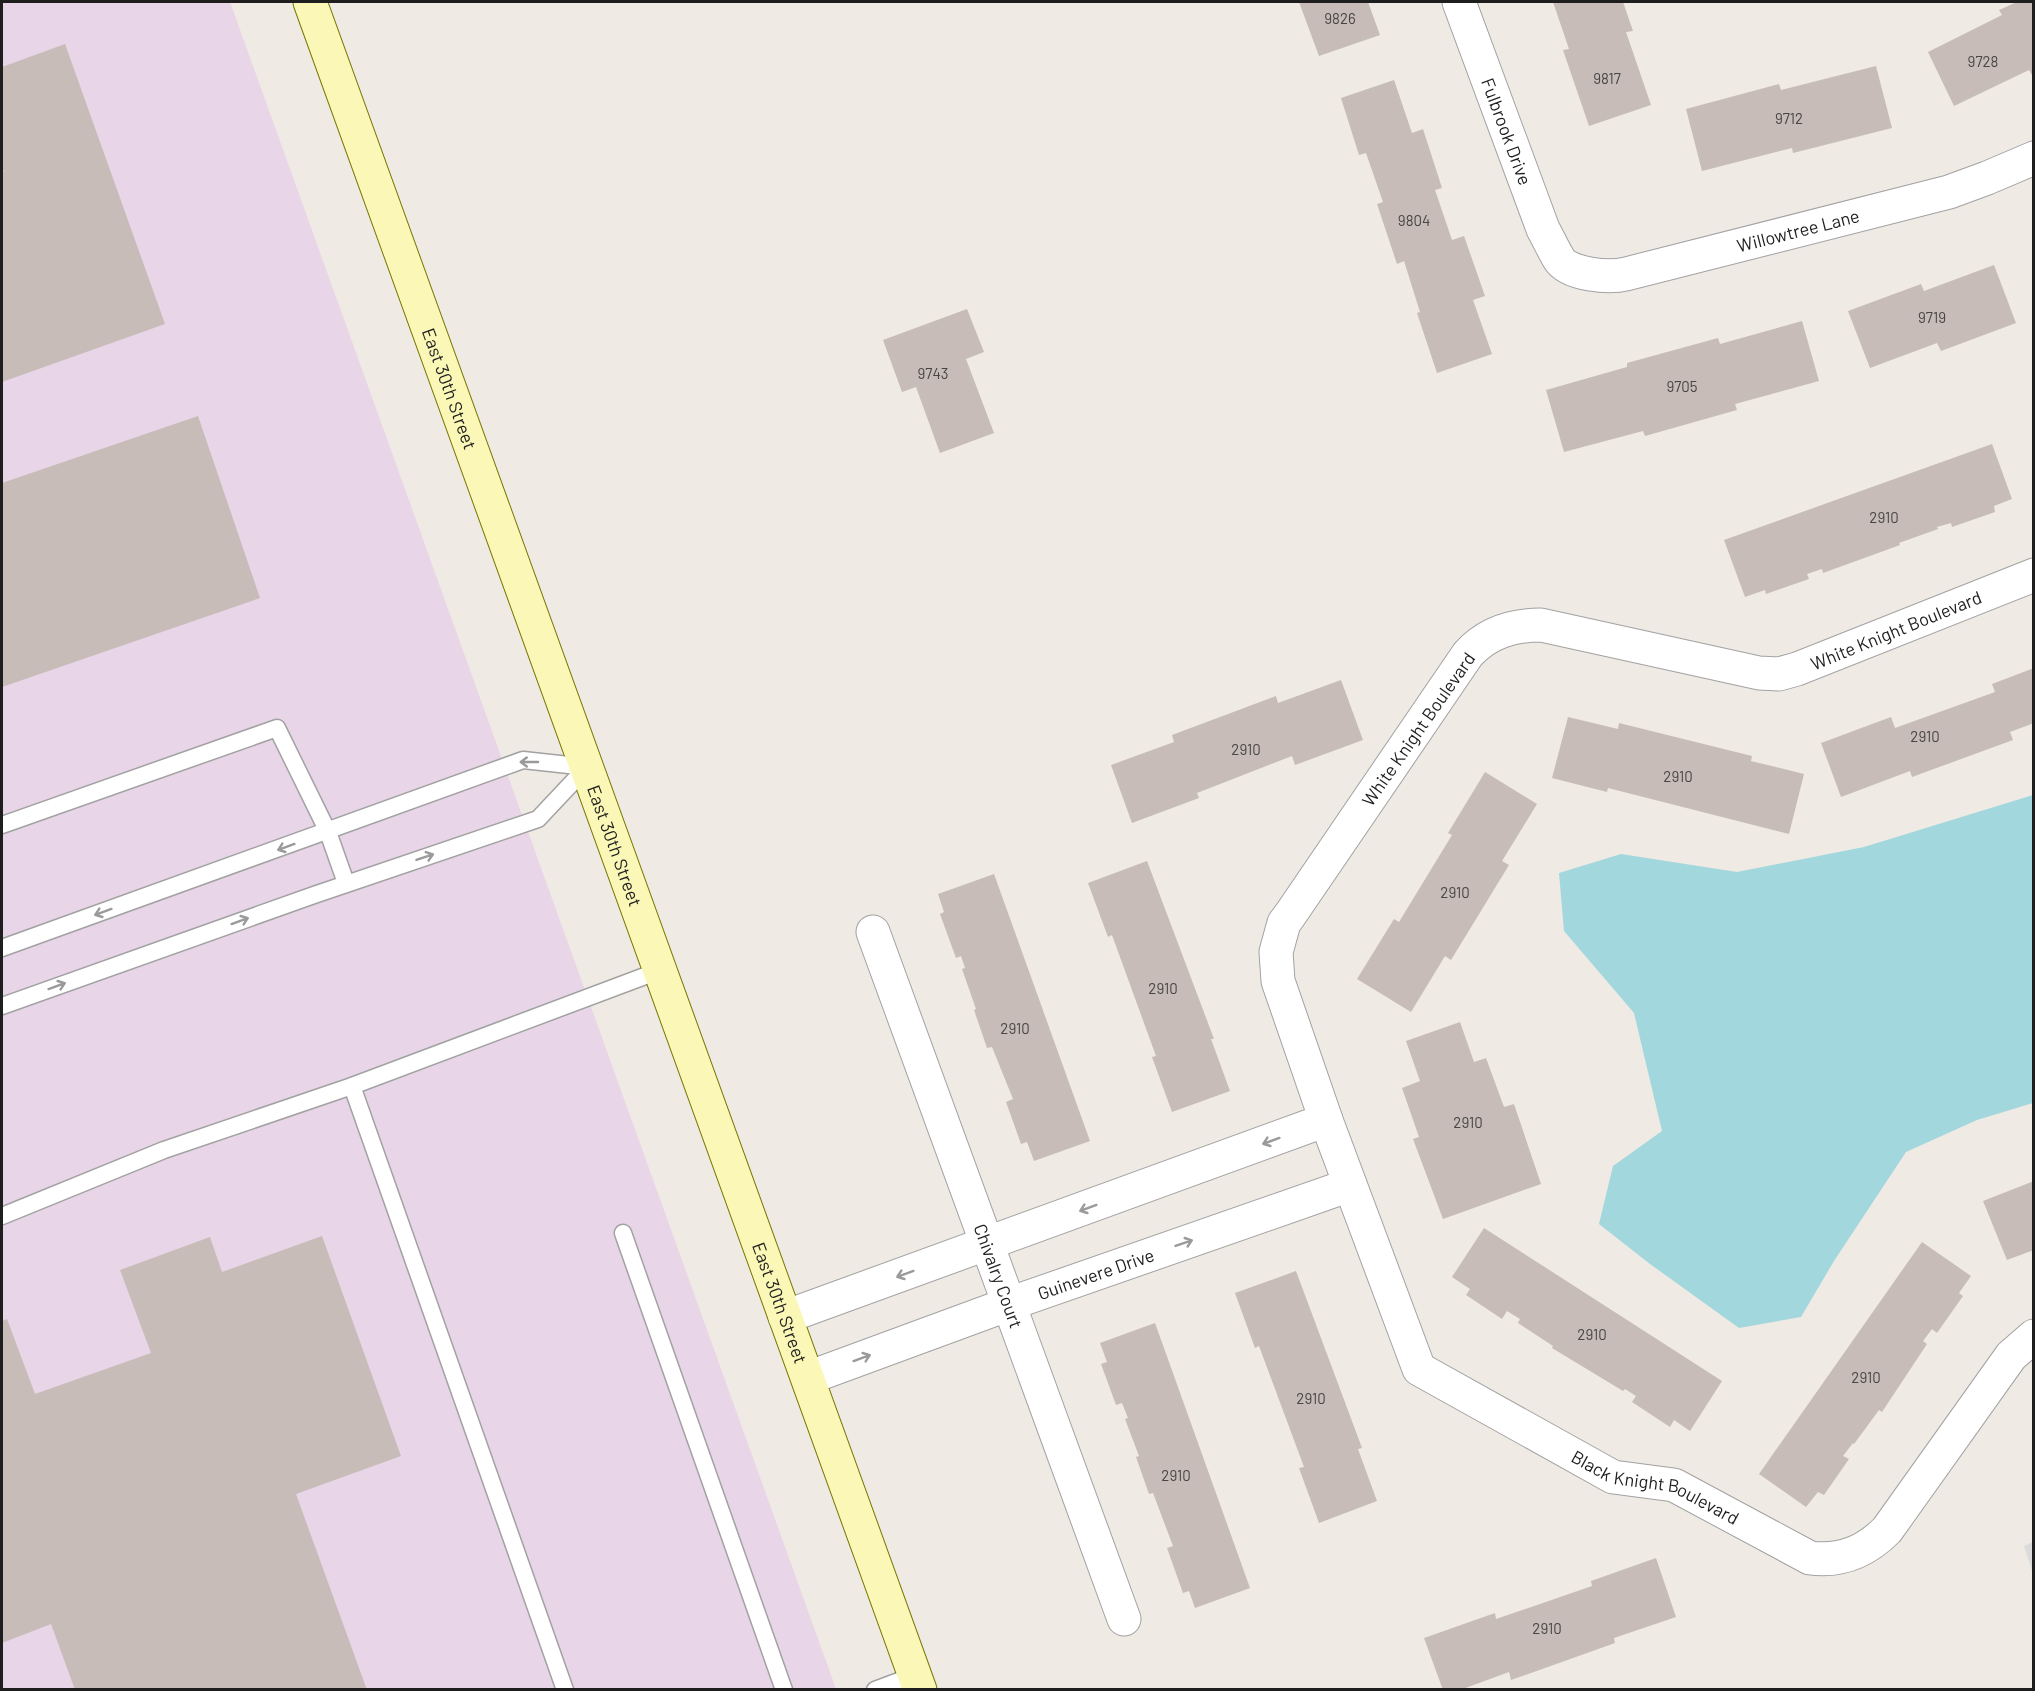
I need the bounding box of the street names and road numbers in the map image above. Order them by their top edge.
street label: Fulbrook Drive [1477,75,1537,188]
street label: Willowtree Lane [1734,204,1862,256]
street label: East 30th Street [418,325,482,452]
street label: White Knight Boulevard [1807,586,1985,674]
street label: White Knight Boulevard [1357,648,1479,810]
street label: East 30th Street [583,782,647,909]
street label: Chivalry Court [969,1220,1028,1331]
street label: East 30th Street [748,1239,812,1366]
street label: Guinevere Drive [1034,1243,1157,1304]
street label: Black Knight Boulevard [1568,1445,1743,1529]

